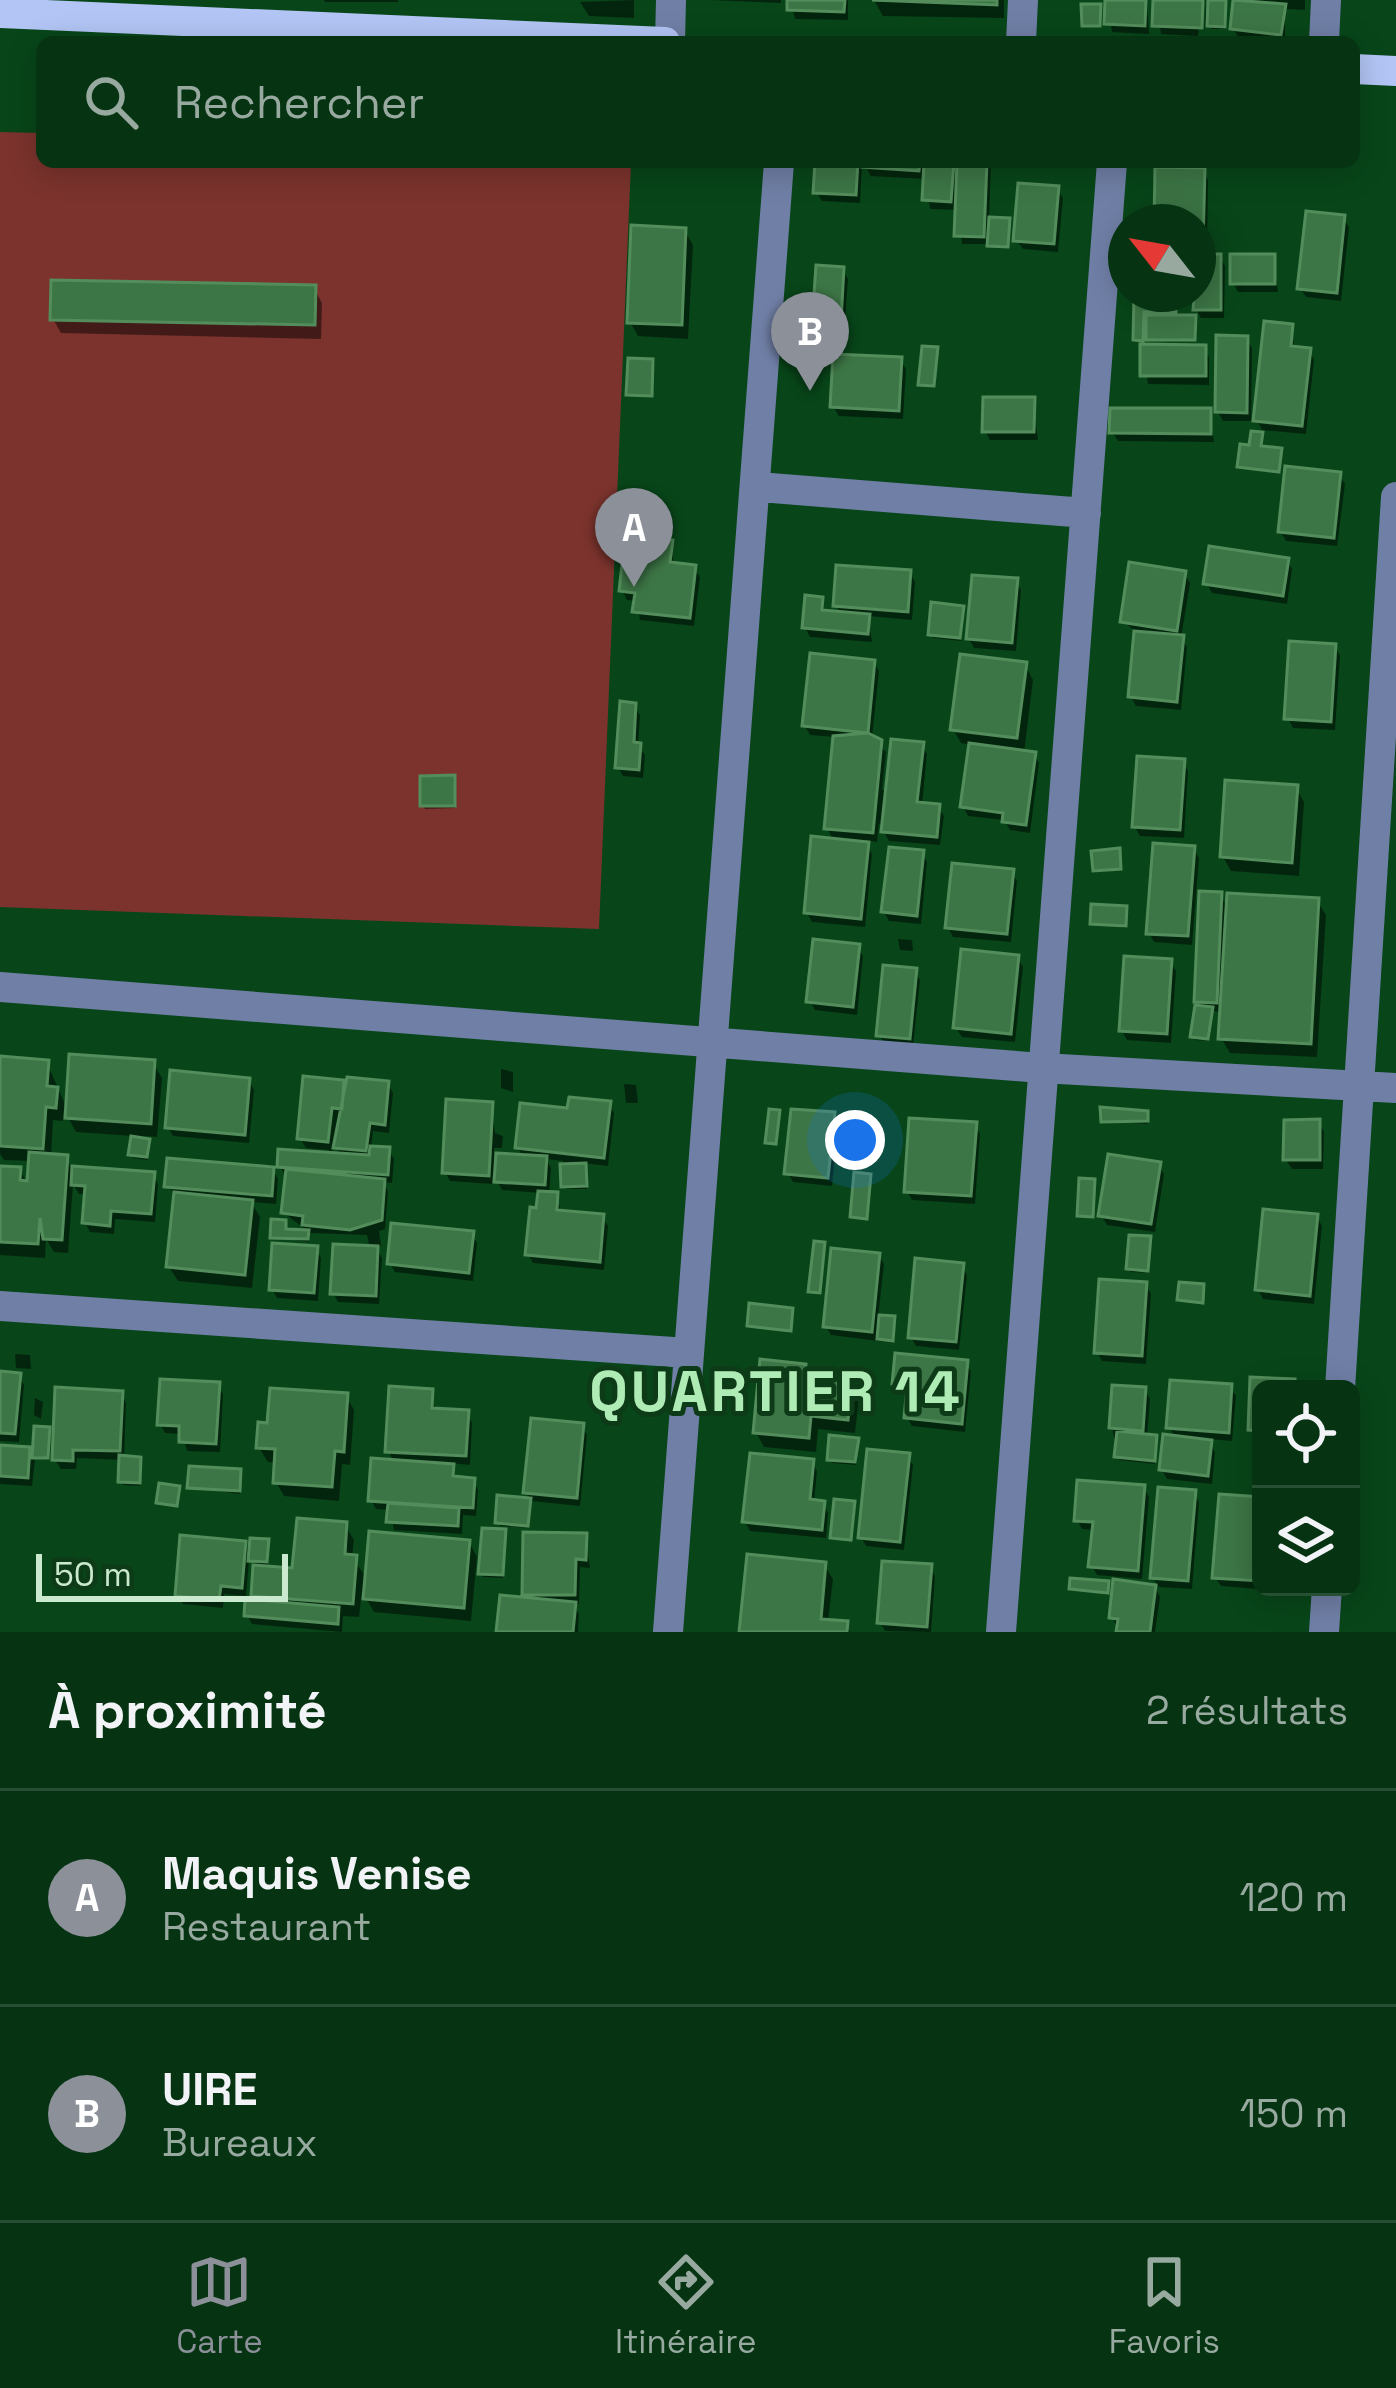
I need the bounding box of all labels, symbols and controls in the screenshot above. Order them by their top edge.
search box [36,36,1360,168]
icon: search [78,69,144,135]
text: Rechercher [174,74,424,131]
north arrow [1108,204,1216,312]
pin: B [771,292,849,391]
pin: A [595,488,673,587]
your location [825,1110,885,1170]
district label: QUARTIER 14 [589,1355,963,1428]
map controls [1252,1380,1360,1596]
button: locate [1252,1380,1360,1488]
button: layers [1252,1488,1360,1596]
scale bar [36,1548,288,1601]
text: 50 m [54,1554,132,1596]
text: À proximité [48,1678,327,1743]
text: 2 résultats [1146,1686,1348,1735]
text: Maquis Venise [162,1845,472,1902]
text: A [75,1873,99,1922]
text: 120 m [1240,1873,1348,1922]
text: Restaurant [162,1902,371,1951]
text: UIRE [162,2061,258,2118]
text: B [74,2089,100,2138]
text: 150 m [1240,2089,1348,2138]
text: Bureaux [162,2118,318,2167]
tab: Carte [176,2249,263,2363]
tab: Itinéraire [615,2249,757,2363]
tab: Favoris [1109,2249,1220,2363]

